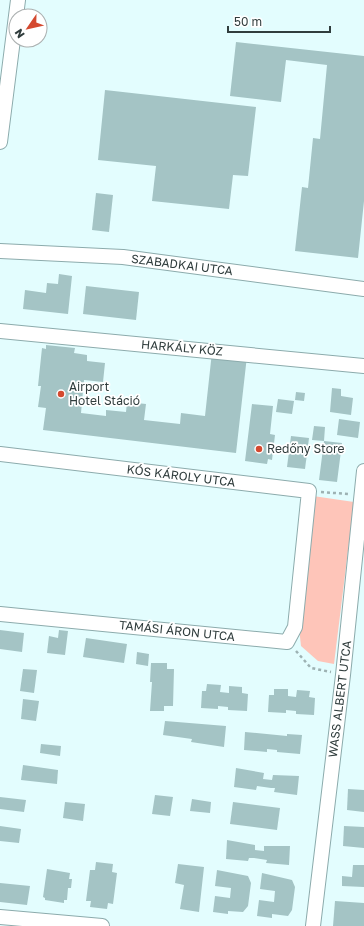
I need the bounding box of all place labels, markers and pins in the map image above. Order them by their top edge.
place label: Airport Hotel Stáció [69,379,140,408]
marker: Airport Hotel Stáció [56,389,66,399]
place label: Redőny Store [267,441,344,456]
marker: Redőny Store [254,444,264,454]

